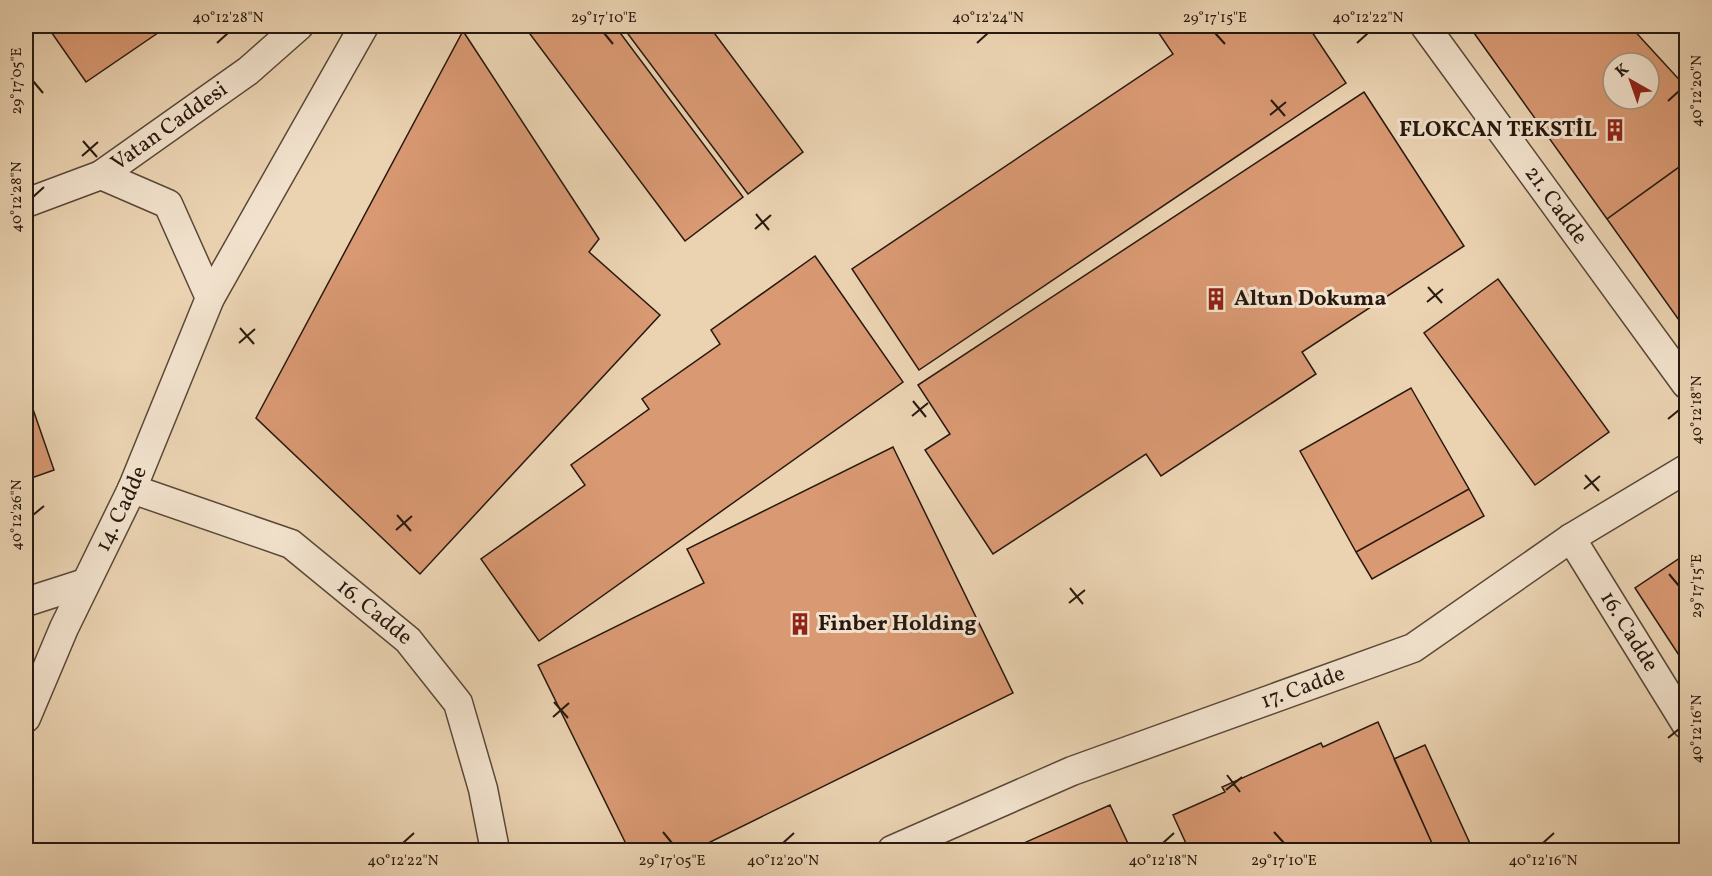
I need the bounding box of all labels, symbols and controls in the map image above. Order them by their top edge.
text: 40°12'28"N [192,8,264,29]
text: 29°17'10"E [571,8,637,29]
text: 40°12'24"N [952,8,1024,29]
text: 29°17'15"E [1183,8,1247,29]
text: 40°12'22"N [1332,8,1404,29]
text: 29°17'05"E [7,47,28,115]
north arrow [1601,51,1661,111]
text: 40°12'20"N [1687,55,1708,127]
text: K [1611,59,1634,83]
street label: Vatan Caddesi [105,74,234,179]
place label: FLOKCAN TEKSTİL [1399,115,1597,146]
building icon: FLOKCAN TEKSTİL [1602,117,1628,143]
street label: 21. Cadde [1517,160,1595,251]
text: 40°12'28"N [7,161,28,233]
place label: Altun Dokuma [1234,284,1386,315]
building icon: Altun Dokuma [1203,286,1229,312]
text: 40°12'18"N [1687,375,1708,445]
street label: 14. Cadde [88,461,155,557]
text: 40°12'26"N [7,479,28,551]
text: 29°17'15"E [1687,554,1708,618]
street label: 16. Cadde [330,572,419,653]
street label: 16. Cadde [1592,585,1666,678]
place label: Finber Holding [818,609,977,640]
building icon: Finber Holding [787,611,813,637]
street label: 17. Cadde [1257,658,1349,717]
text: 40°12'16"N [1687,694,1708,764]
text: 40°12'22"N [367,851,439,872]
text: 29°17'05"E [638,851,706,872]
text: 40°12'20"N [747,851,819,872]
text: 40°12'18"N [1128,851,1198,872]
text: 29°17'10"E [1251,851,1317,872]
text: 40°12'16"N [1508,851,1578,872]

